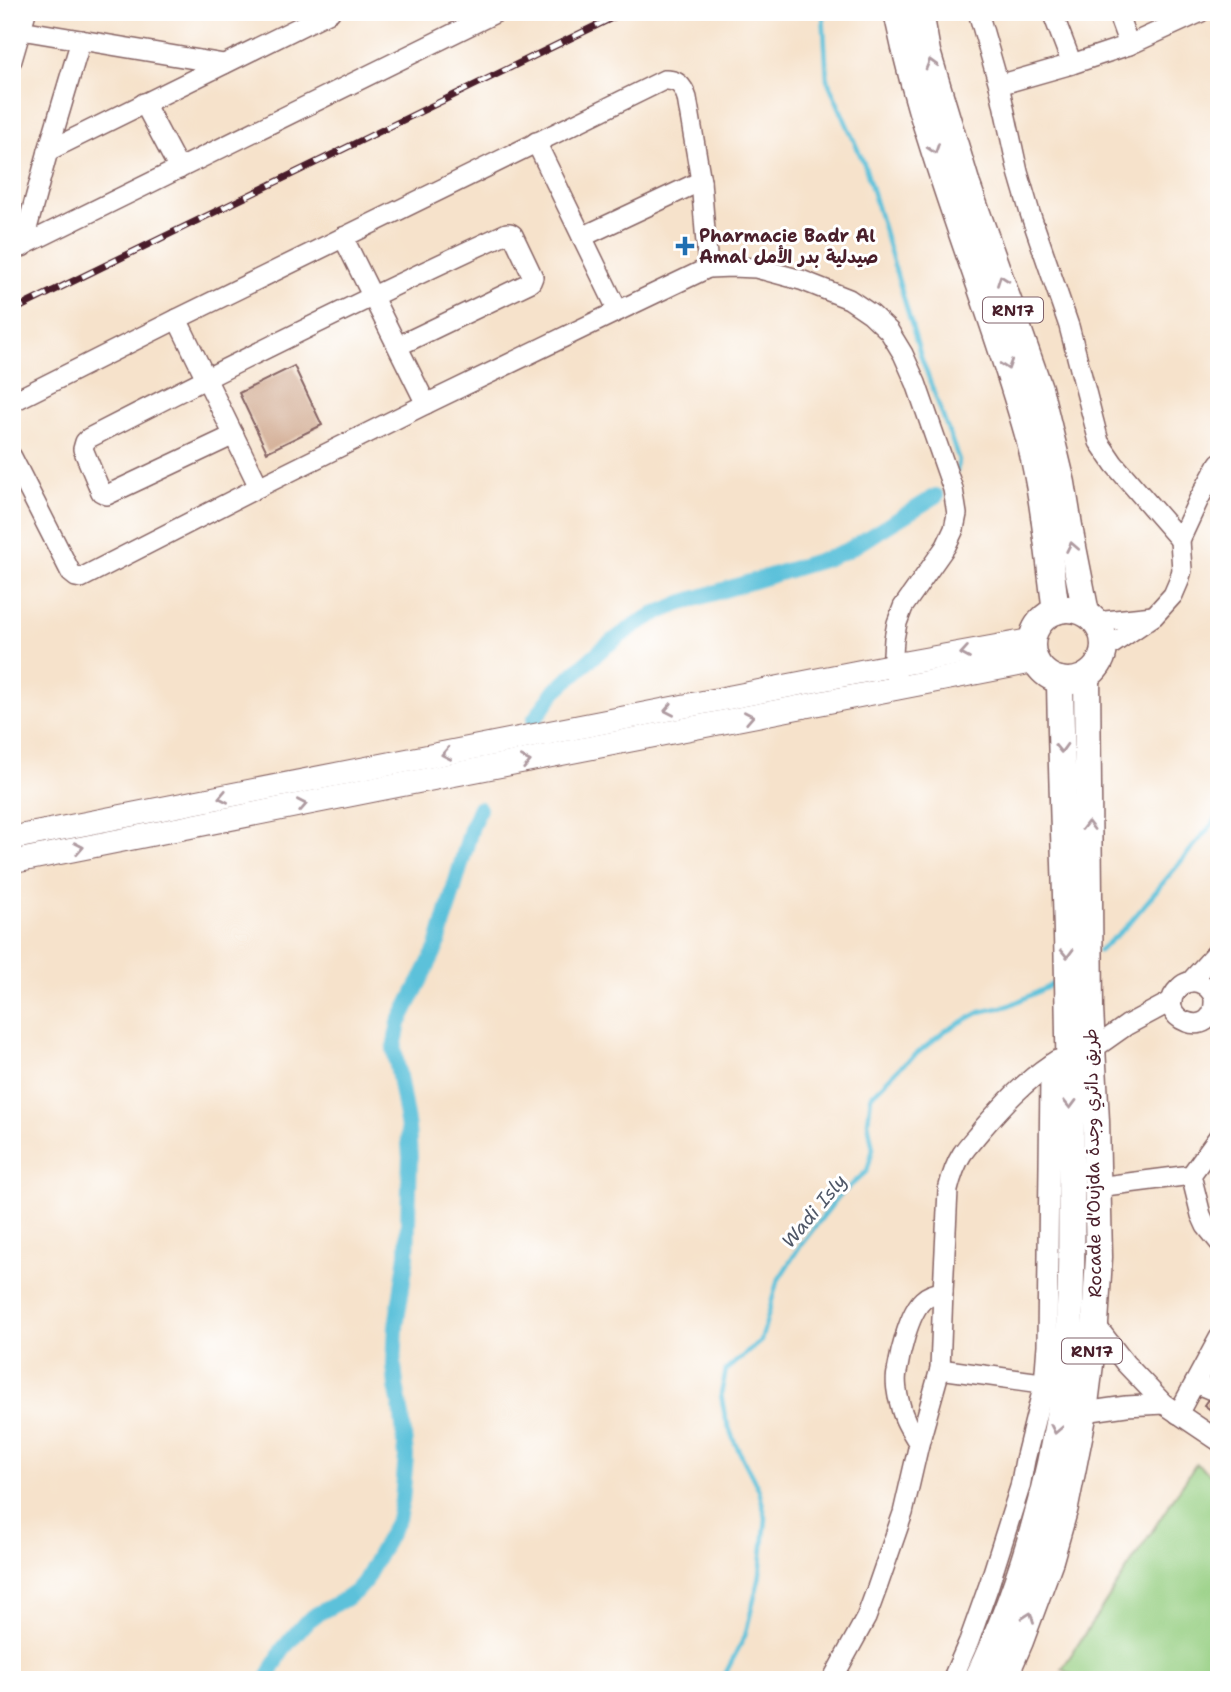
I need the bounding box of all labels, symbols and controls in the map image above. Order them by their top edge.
one-way arrow [924,58,939,70]
one-way arrow [926,142,940,155]
place label: Pharmacie Badr Al Amal صيدلية بدر الأمل [699,224,878,269]
marker: Pharmacie Badr Al Amal صيدلية بدر الأمل [677,238,693,254]
one-way arrow [996,274,1010,286]
road number: RN17 [983,298,1043,322]
one-way arrow [998,358,1013,370]
one-way arrow [1066,541,1081,553]
one-way arrow [959,645,971,660]
one-way arrow [663,702,675,717]
one-way arrow [743,710,755,725]
one-way arrow [1053,744,1069,754]
one-way arrow [440,745,452,760]
one-way arrow [520,755,532,770]
one-way arrow [217,789,229,804]
one-way arrow [296,798,308,813]
one-way arrow [1080,821,1096,831]
one-way arrow [73,842,85,857]
one-way arrow [1060,948,1075,959]
street label: Rocade d'Oujda طريق دائري وجدة [1079,1028,1108,1298]
one-way arrow [1062,1100,1078,1110]
water label: Wadi Isly [776,1169,852,1253]
road number: RN17 [1062,1338,1122,1364]
one-way arrow [1049,1423,1064,1435]
one-way arrow [1021,1611,1035,1623]

